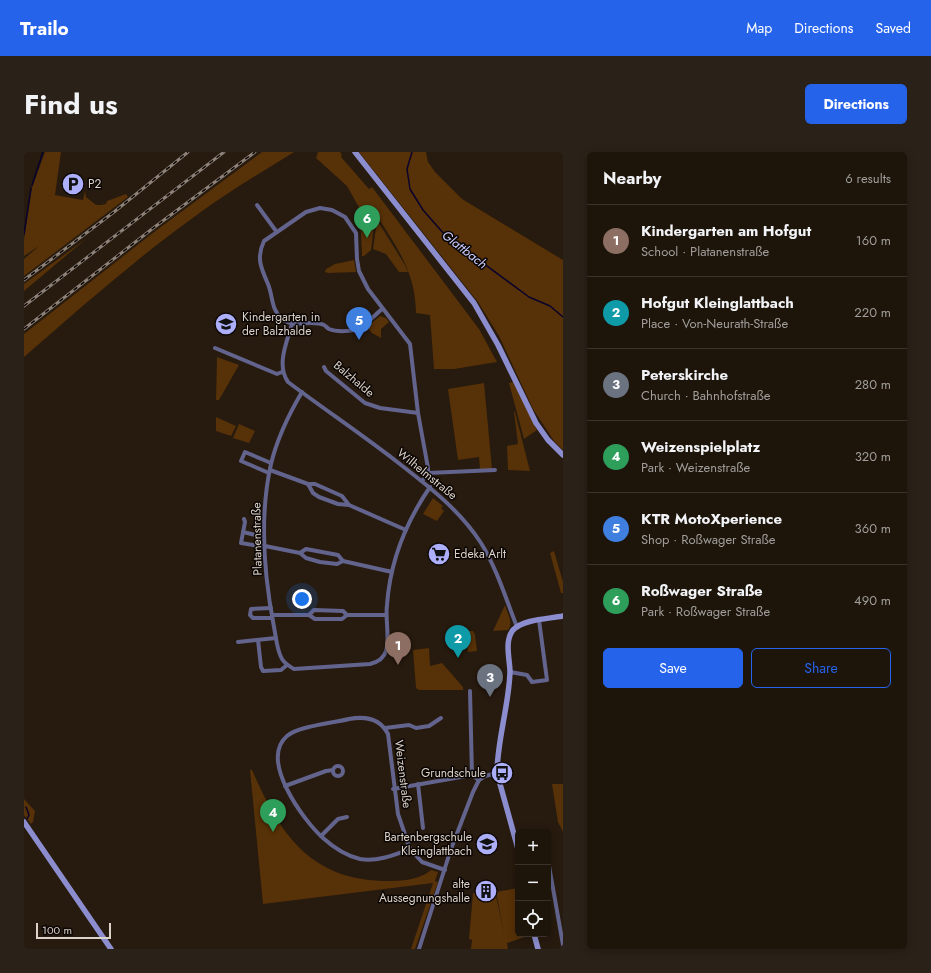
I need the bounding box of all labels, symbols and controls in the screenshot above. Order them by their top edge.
text: Trailo [20,15,69,42]
text: Map [746,18,772,38]
text: Directions [794,18,854,38]
text: Saved [876,18,911,38]
text: Find us [24,84,118,125]
button: Directions [805,84,907,124]
text: Nearby [603,166,661,190]
text: 6 results [845,169,891,188]
parking icon: P2 [60,171,86,197]
place label: P2 [88,175,102,193]
pin: 6 [354,205,380,238]
text: Kindergarten am Hofgut [641,220,811,242]
water label: Glattbach [438,226,492,273]
text: 1 [613,231,619,250]
text: 160 m [856,231,891,250]
text: School · Platanenstraße [641,242,769,261]
text: Hofgut Kleinglattbach [641,292,794,314]
text: 2 [612,303,620,322]
text: 220 m [854,303,891,322]
pin: 5 [346,307,372,340]
place label: Kindergarten in der Balzhalde [242,308,320,340]
school or university icon: Kindergarten in der Balzhalde [213,311,239,337]
text: Place · Von-Neurath-Straße [641,314,788,333]
street label: Balzhalde [330,356,378,402]
text: Peterskirche [641,364,728,386]
text: 3 [612,375,620,394]
text: 280 m [855,375,891,394]
text: Church · Bahnhofstraße [641,386,770,405]
text: Weizenspielplatz [641,436,760,458]
street label: Wilhelmstraße [393,444,461,504]
text: 4 [611,447,621,466]
text: 320 m [855,447,891,466]
text: Park · Weizenstraße [641,458,750,477]
street label: Platanenstraße [247,502,267,576]
text: KTR MotoXperience [641,508,782,530]
text: 5 [612,519,620,538]
text: 360 m [855,519,891,538]
text: Shop · Roßwager Straße [641,530,775,549]
supermarket icon: Edeka Arlt [426,541,452,567]
place label: Edeka Arlt [454,545,506,563]
text: Roßwager Straße [641,580,763,602]
your location [292,589,312,609]
text: 6 [612,591,620,610]
text: 490 m [854,591,891,610]
text: Park · Roßwager Straße [641,602,770,621]
pin: 2 [445,625,471,658]
pin: 1 [385,632,411,665]
button: Save [603,648,743,688]
button: Share [751,648,891,688]
pin: 3 [477,664,503,697]
street label: Weizenstraße [390,739,416,809]
bus stop icon: Grundschule [489,760,515,786]
place label: Grundschule [421,764,486,782]
pin: 4 [260,799,286,832]
place label: Bartenbergschule Kleinglattbach [384,828,472,860]
map controls [515,829,551,937]
button: + [515,829,551,865]
school or university icon: Bartenbergschule Kleinglattbach [474,831,500,857]
button: − [515,865,551,901]
place label: alte Aussegnungshalle [379,875,470,907]
building icon: alte Aussegnungshalle [473,878,499,904]
button: locate [515,901,551,937]
scale bar [36,921,111,940]
text: 100 m [42,922,72,938]

